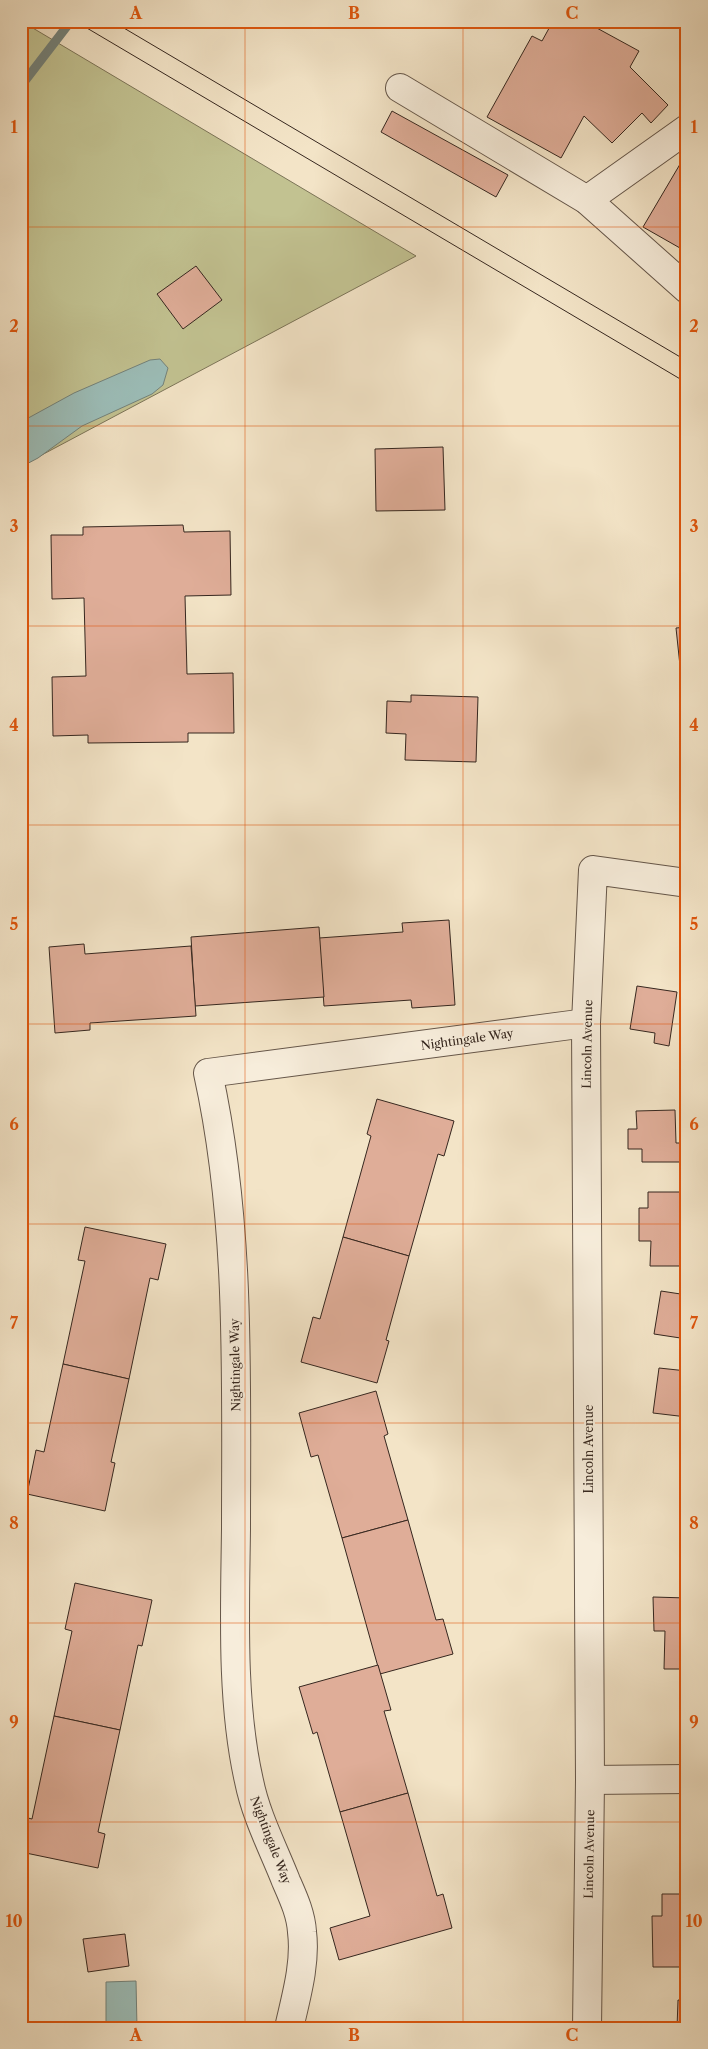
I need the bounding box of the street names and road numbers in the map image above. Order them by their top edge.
street label: Lincoln Avenue [579,999,595,1089]
street label: Nightingale Way [420,1025,514,1053]
street label: Nightingale Way [227,1318,243,1412]
street label: Lincoln Avenue [581,1404,596,1494]
street label: Nightingale Way [247,1794,295,1886]
street label: Lincoln Avenue [581,1809,597,1899]

